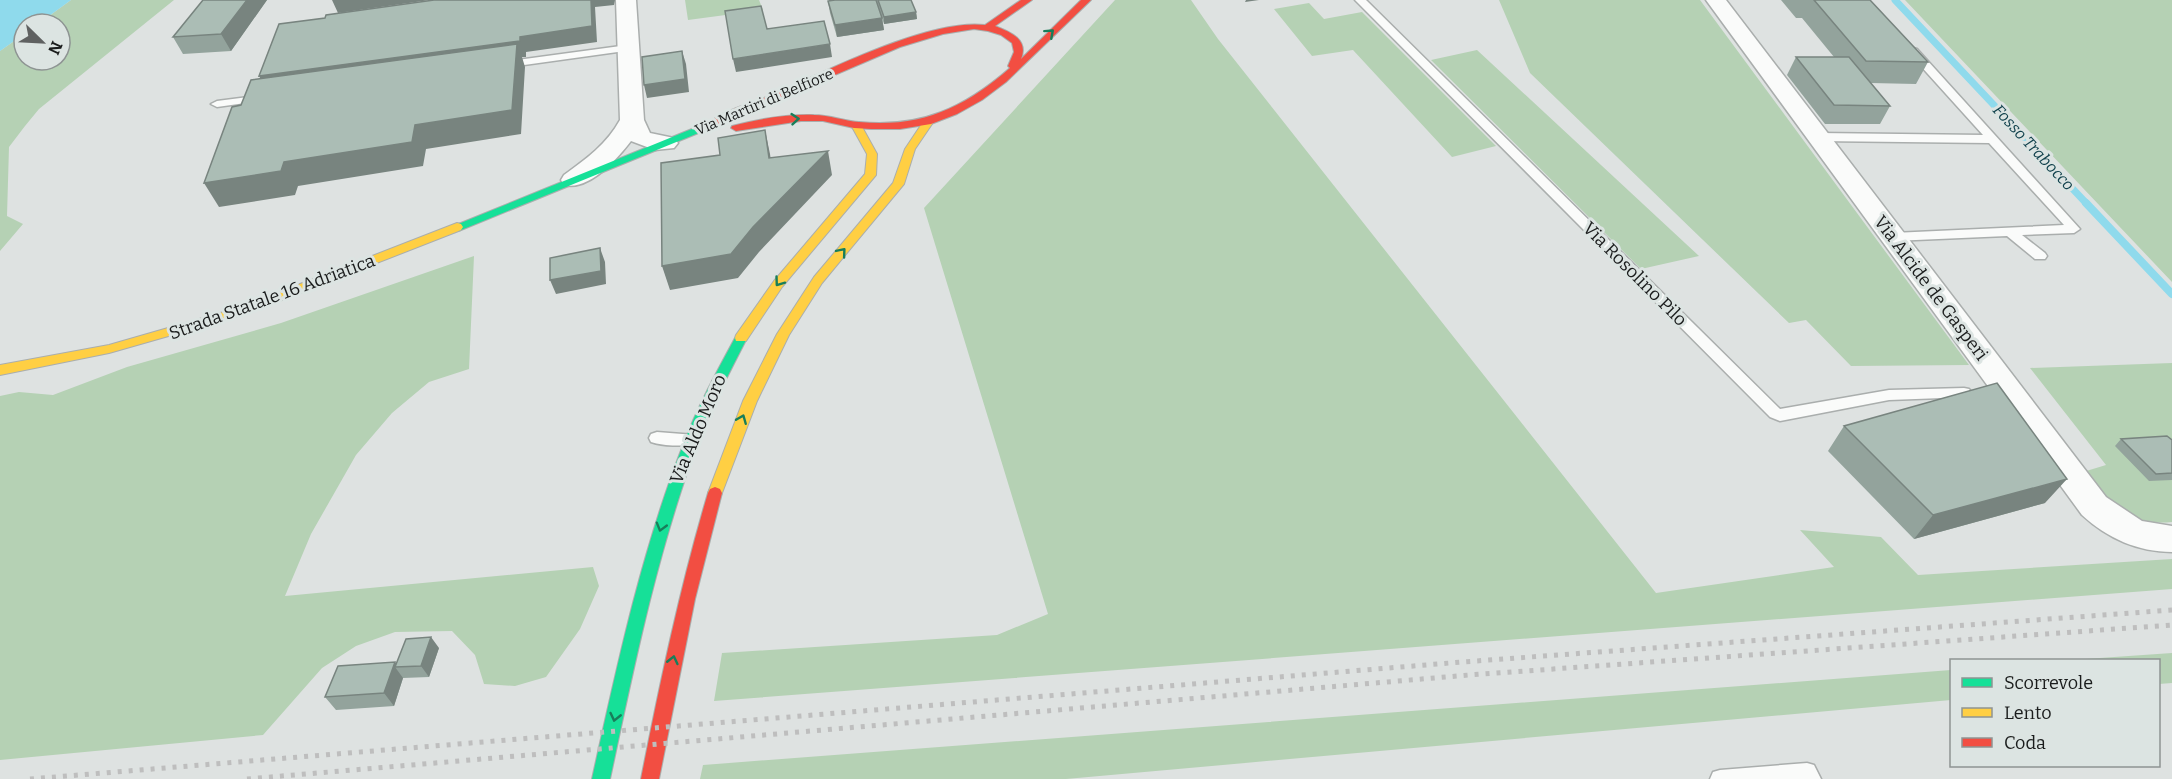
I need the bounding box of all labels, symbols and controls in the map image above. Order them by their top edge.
north arrow [12,12,72,72]
one-way arrow [1043,29,1053,40]
text: N [44,38,66,57]
street label: Via Martiri di Belfiore [692,65,836,139]
water label: Fosso Trabocco [1989,100,2078,194]
one-way arrow [791,113,800,126]
street label: Via Alcide de Gasperi [1869,211,1993,365]
street label: Via Rosolino Pilo [1578,217,1692,331]
one-way arrow [834,248,845,259]
street label: Strada Statale 16 Adriatica [166,249,378,345]
one-way arrow [775,275,786,286]
street label: Via Aldo Moro [665,371,731,487]
one-way arrow [735,414,747,425]
one-way arrow [656,521,668,532]
one-way arrow [666,655,679,665]
legend [1950,659,2160,767]
text: Scorrevole [2004,672,2093,694]
text: Lento [2004,702,2052,724]
one-way arrow [609,712,622,722]
text: Coda [2004,732,2046,754]

